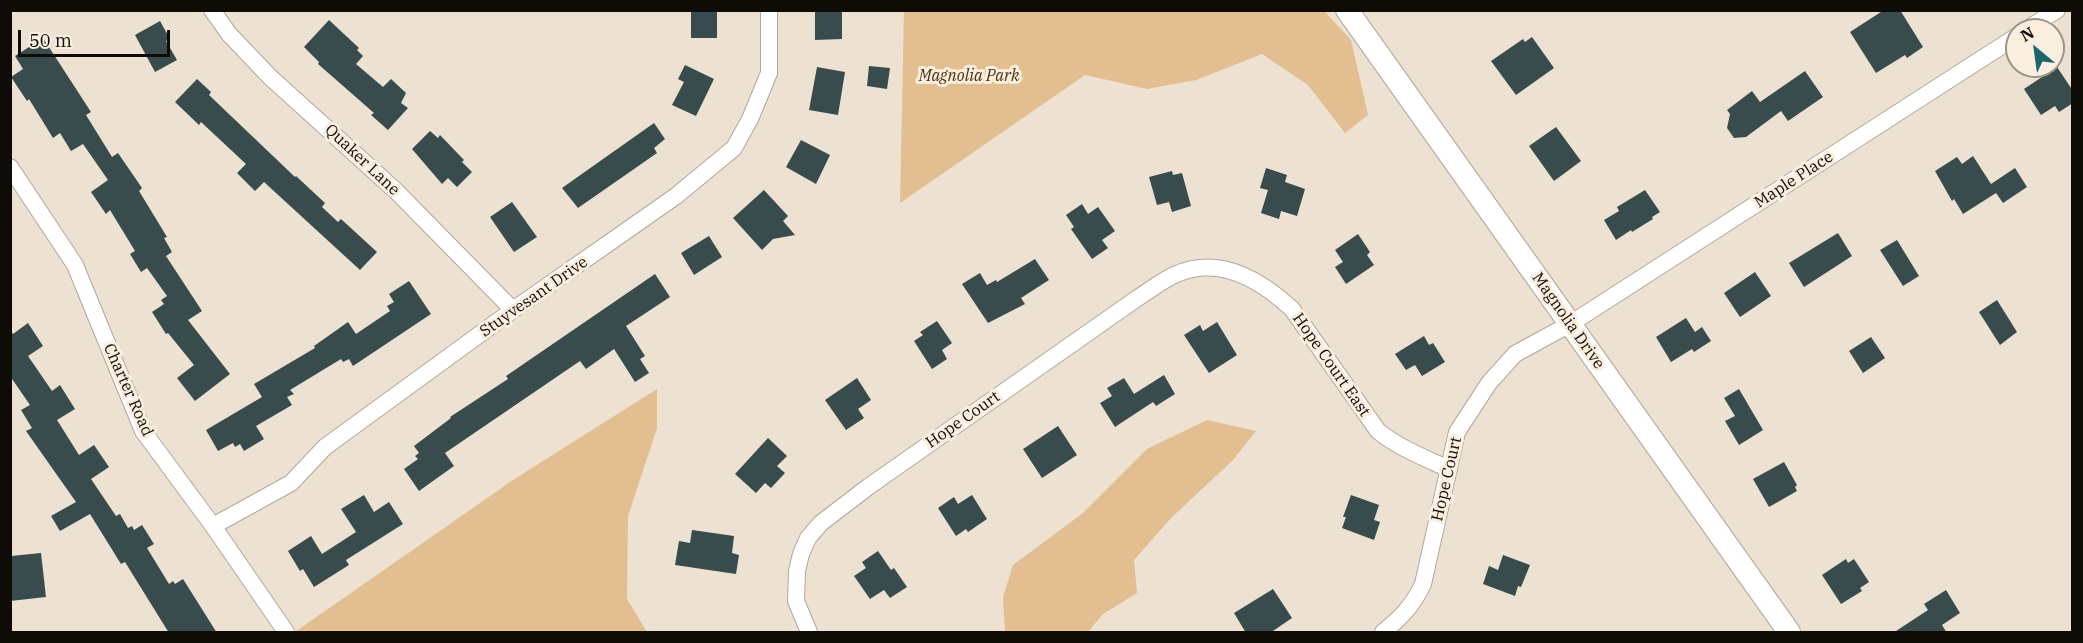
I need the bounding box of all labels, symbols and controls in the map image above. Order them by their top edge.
scale bar [21,18,172,56]
north arrow [2005,18,2065,78]
text: N [2017,22,2038,46]
text: 50 m [29,29,72,52]
park label: Magnolia Park [919,66,1019,86]
street label: Quaker Lane [320,120,404,200]
street label: Maple Place [1751,147,1837,213]
street label: Stuyvesant Drive [476,253,592,341]
street label: Magnolia Drive [1528,269,1608,373]
street label: Hope Court East [1288,310,1374,420]
street label: Charter Road [99,341,157,439]
street label: Hope Court [922,387,1004,453]
street label: Hope Court [1428,435,1466,523]

